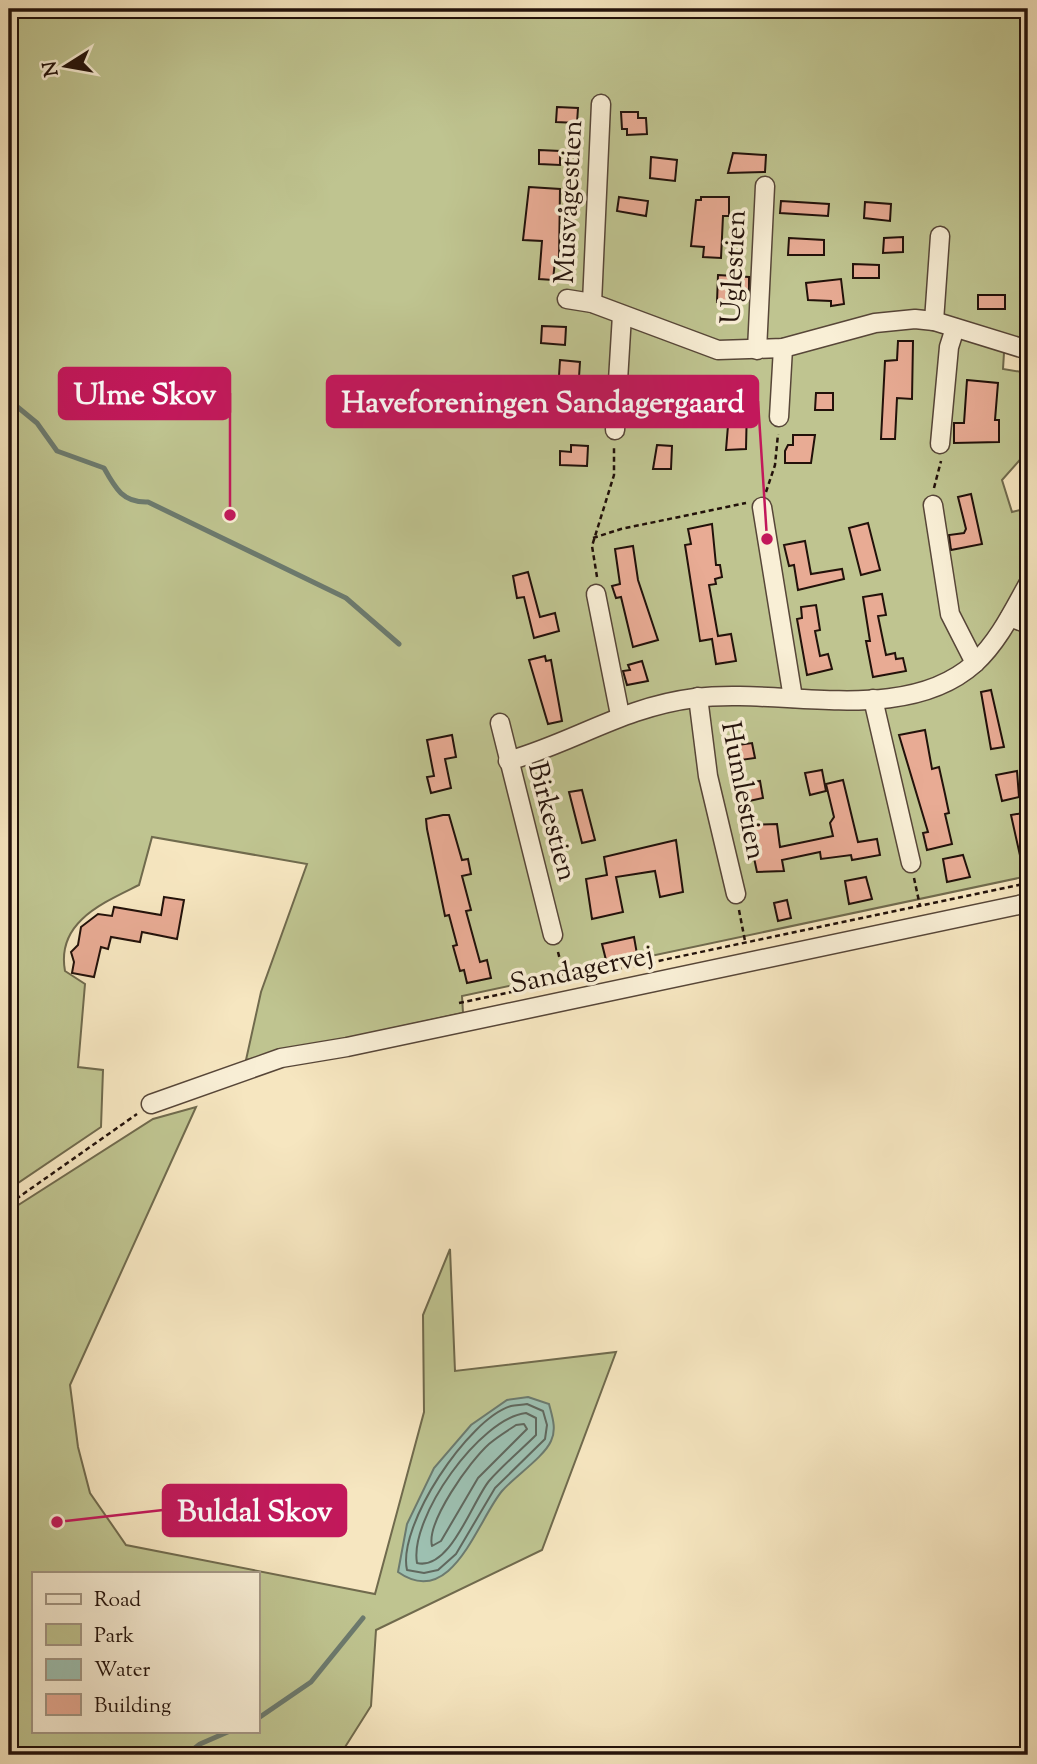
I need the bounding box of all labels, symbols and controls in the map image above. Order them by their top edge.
north arrow [32,32,102,102]
text: N [37,59,66,79]
street label: Musvågestien [546,119,594,285]
street label: Uglestien [712,209,758,325]
callout: Ulme Skov [59,368,230,419]
text: Ulme Skov [74,375,217,418]
callout: Haveforeningen Sandagergaard [327,376,758,427]
text: Haveforeningen Sandagergaard [342,383,744,426]
street label: Humlestien [709,718,775,864]
street label: Birkestien [516,758,586,886]
street label: Sandagervej [507,936,657,1006]
callout: Buldal Skov [163,1485,346,1536]
text: Buldal Skov [178,1492,333,1535]
legend [32,1572,259,1732]
text: Road [94,1586,141,1616]
text: Park [94,1622,135,1652]
text: Water [94,1656,151,1686]
text: Building [94,1692,171,1722]

